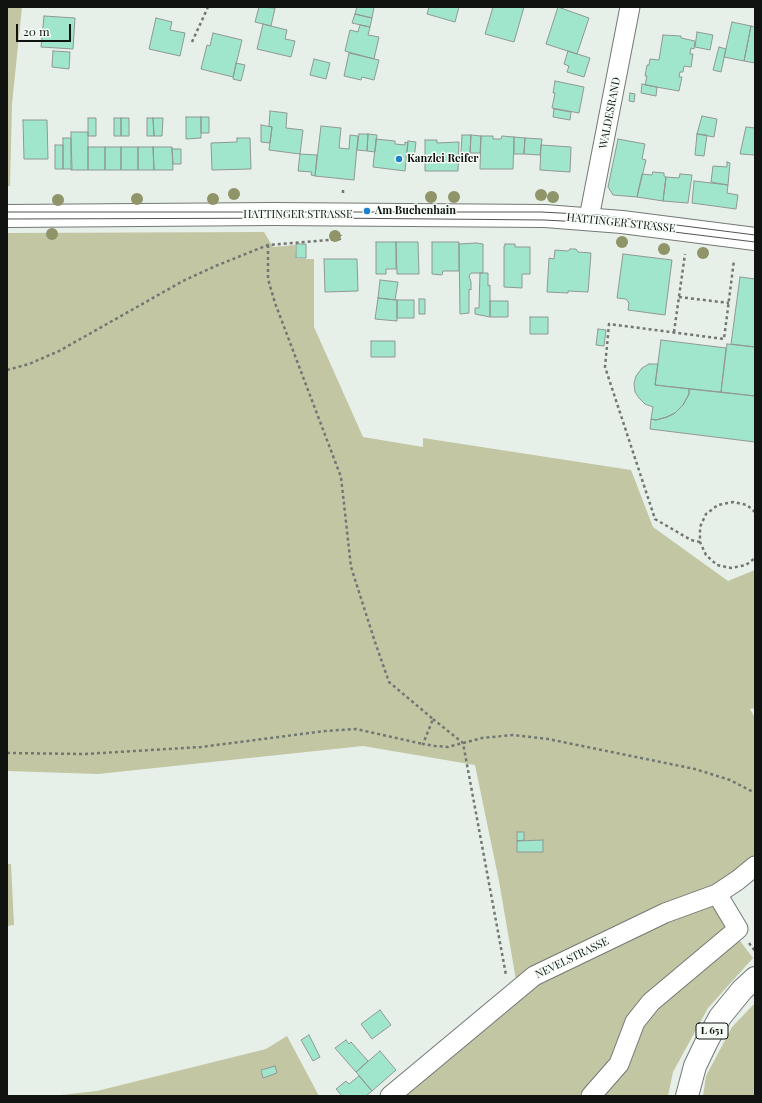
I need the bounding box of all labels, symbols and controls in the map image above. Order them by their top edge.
scale bar [18,16,73,42]
text: 20 m [23,23,50,39]
street label: WALDESRAND [597,76,623,150]
place label: Kanzlei Reifer [407,152,478,166]
marker: Kanzlei Reifer [394,154,404,164]
place label: Am Buchenhain [375,204,456,218]
marker: Am Buchenhain [362,206,372,216]
street label: HATTINGER STRASSE [243,208,353,222]
street label: HATTINGER STRASSE [566,211,676,235]
street label: NEVELSTRASSE [533,935,611,981]
road number: L 651 [696,1023,728,1039]

